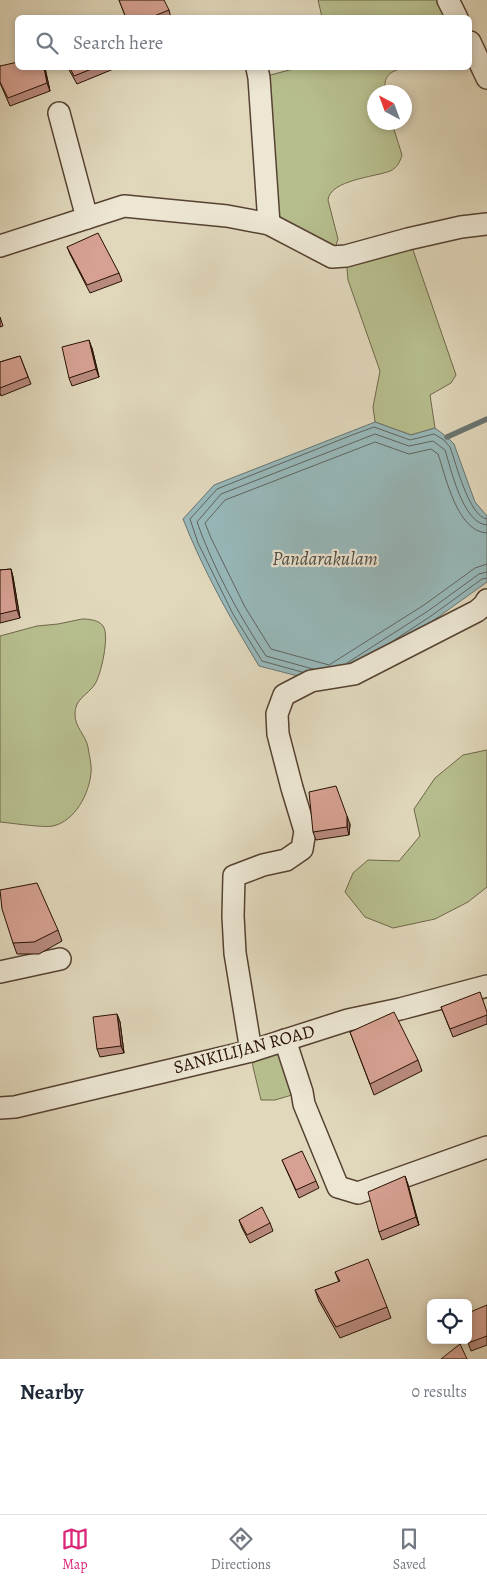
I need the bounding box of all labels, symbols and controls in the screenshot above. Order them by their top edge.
search box [15,15,472,70]
icon: search [33,29,61,57]
text: Search here [73,30,163,56]
north arrow [367,85,412,130]
water label: Pandarakulam [272,546,378,572]
street label: SANKILIJAN ROAD [171,1019,317,1079]
map controls [427,1299,472,1344]
button: locate [427,1299,472,1344]
text: Nearby [20,1378,83,1406]
text: 0 results [411,1381,467,1403]
tab: Map [61,1525,89,1574]
tab: Directions [211,1525,271,1574]
tab: Saved [393,1525,426,1574]

